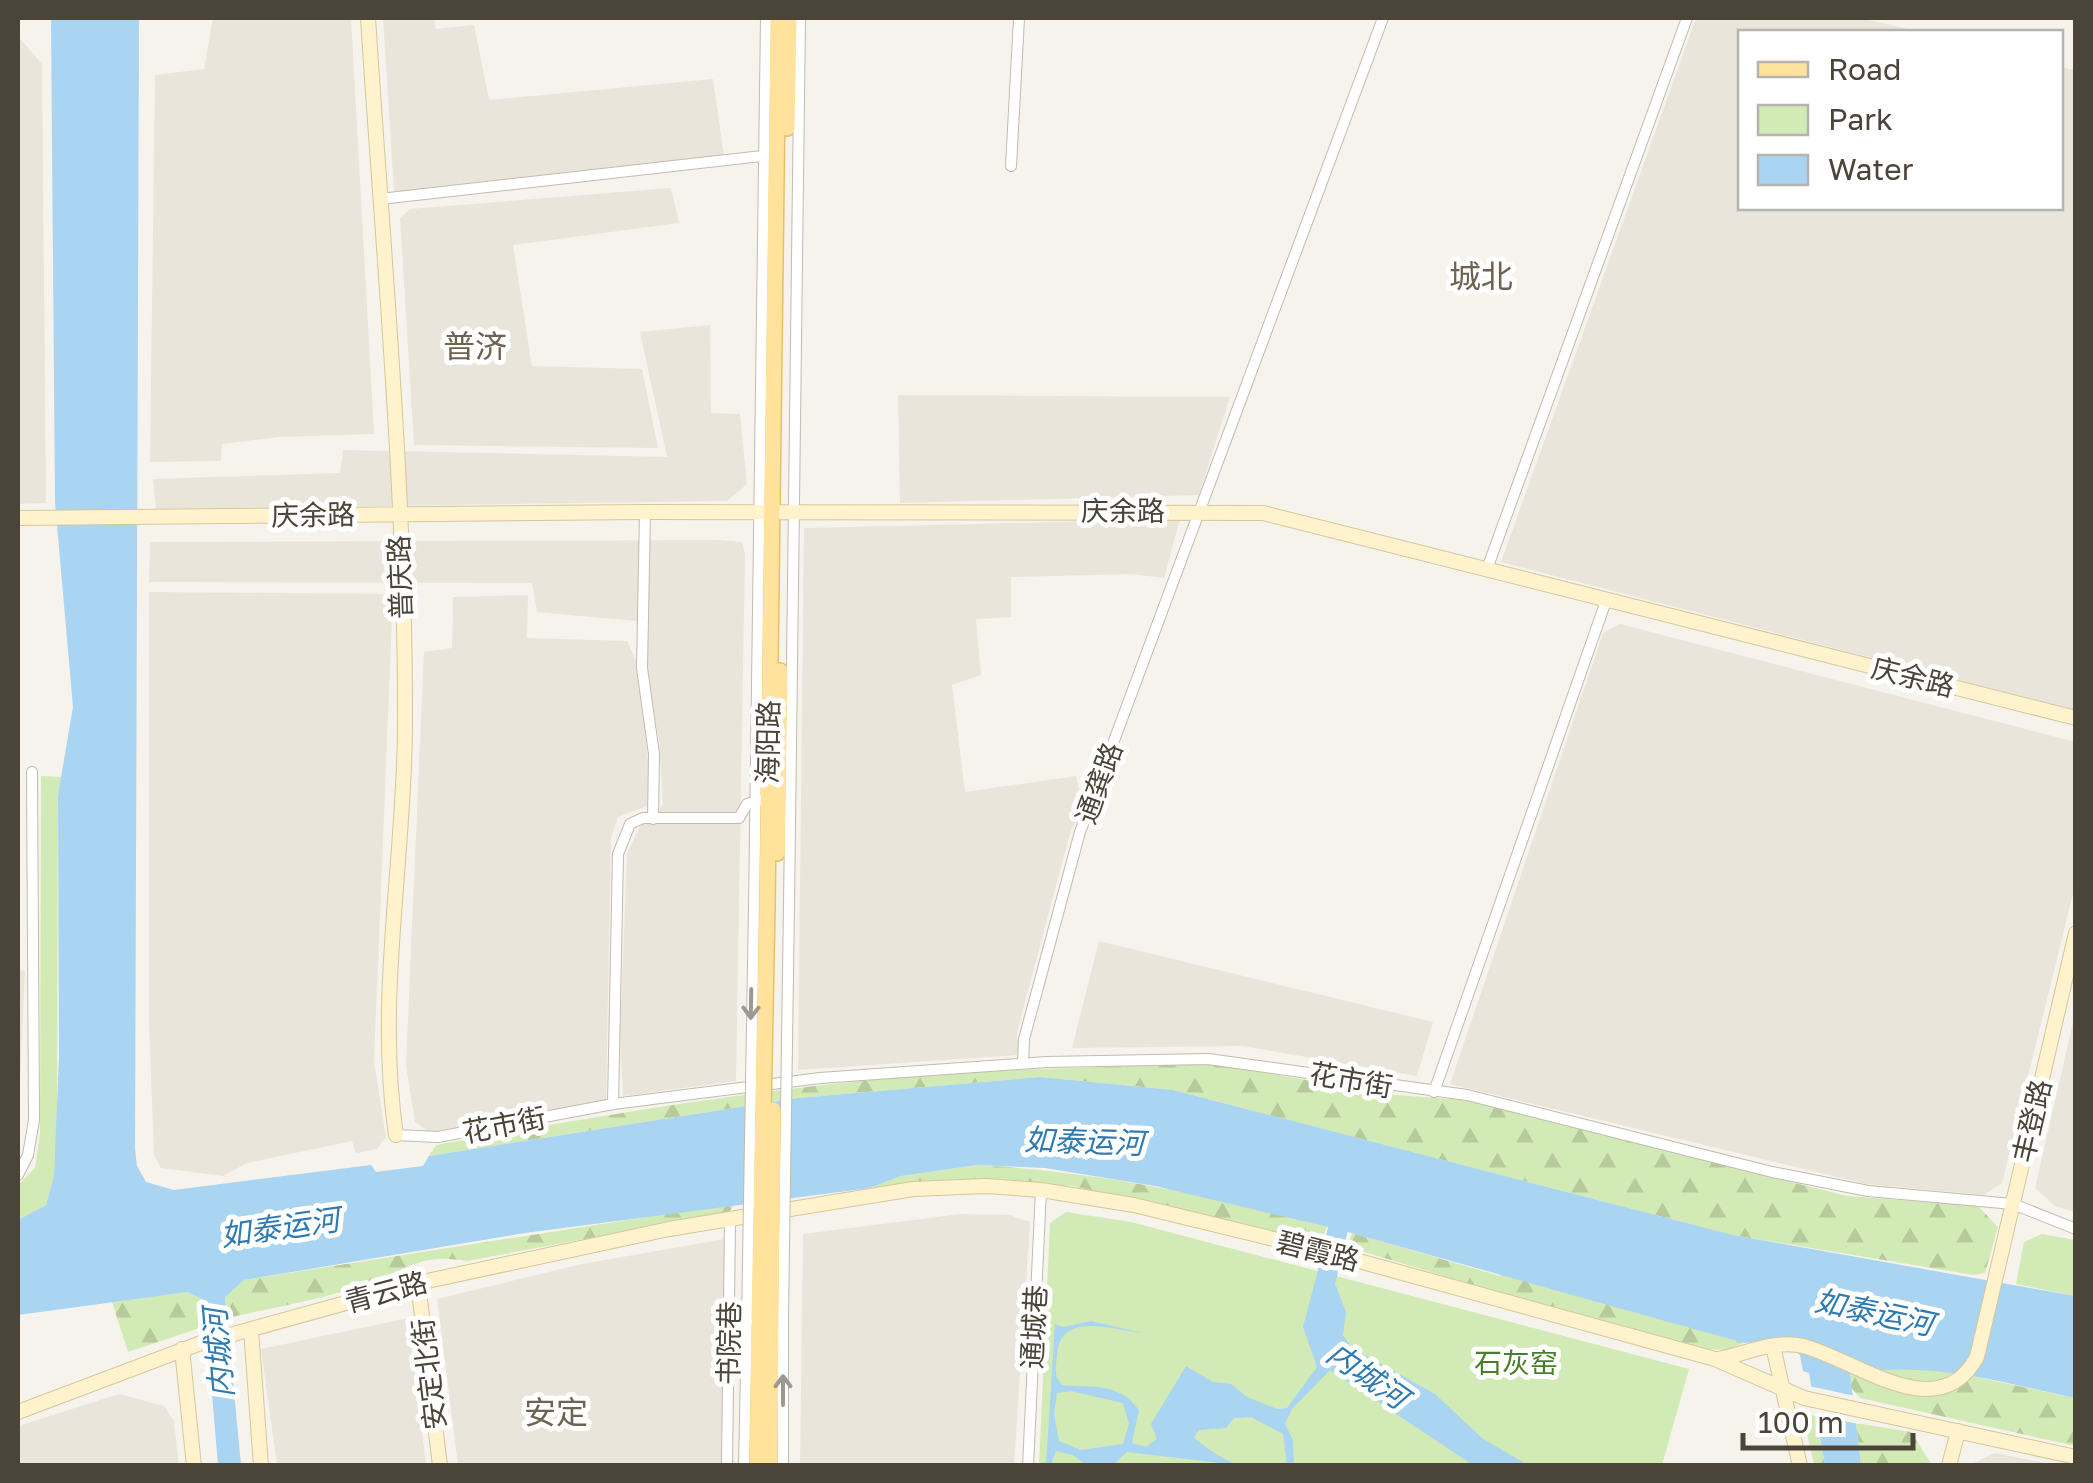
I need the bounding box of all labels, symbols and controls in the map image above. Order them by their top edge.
legend [1738,30,2063,210]
text: Road [1828,51,1902,87]
text: Park [1828,101,1893,137]
text: Water [1828,151,1914,187]
district label: 城北 [1449,257,1513,295]
district label: 普济 [443,327,507,365]
street label: 庆余路 [1081,494,1165,527]
street label: 庆余路 [271,497,355,532]
street label: 普庆路 [382,534,417,620]
street label: 庆余路 [1868,650,1958,703]
street label: 海阳路 [750,700,785,784]
street label: 通龚路 [1069,738,1128,828]
one-way arrow [742,988,761,1020]
street label: 花市街 [1307,1056,1395,1103]
street label: 丰登路 [2006,1076,2057,1166]
street label: 花市街 [460,1100,548,1149]
water label: 如泰运河 [1023,1121,1150,1161]
water label: 如泰运河 [218,1200,347,1253]
street label: 碧霞路 [1273,1224,1363,1277]
street label: 青云路 [341,1265,431,1318]
water label: 如泰运河 [1812,1282,1942,1343]
street label: 通城巷 [1015,1284,1052,1370]
street label: 书院巷 [711,1301,746,1385]
water label: 内城河 [196,1302,240,1399]
street label: 安定北街 [405,1316,452,1432]
water label: 内城河 [1320,1335,1419,1419]
park label: 石灰窑 [1474,1346,1558,1379]
one-way arrow [774,1375,792,1408]
scale bar [1743,1388,1913,1450]
district label: 安定 [524,1393,588,1431]
text: 100 m [1758,1404,1844,1440]

